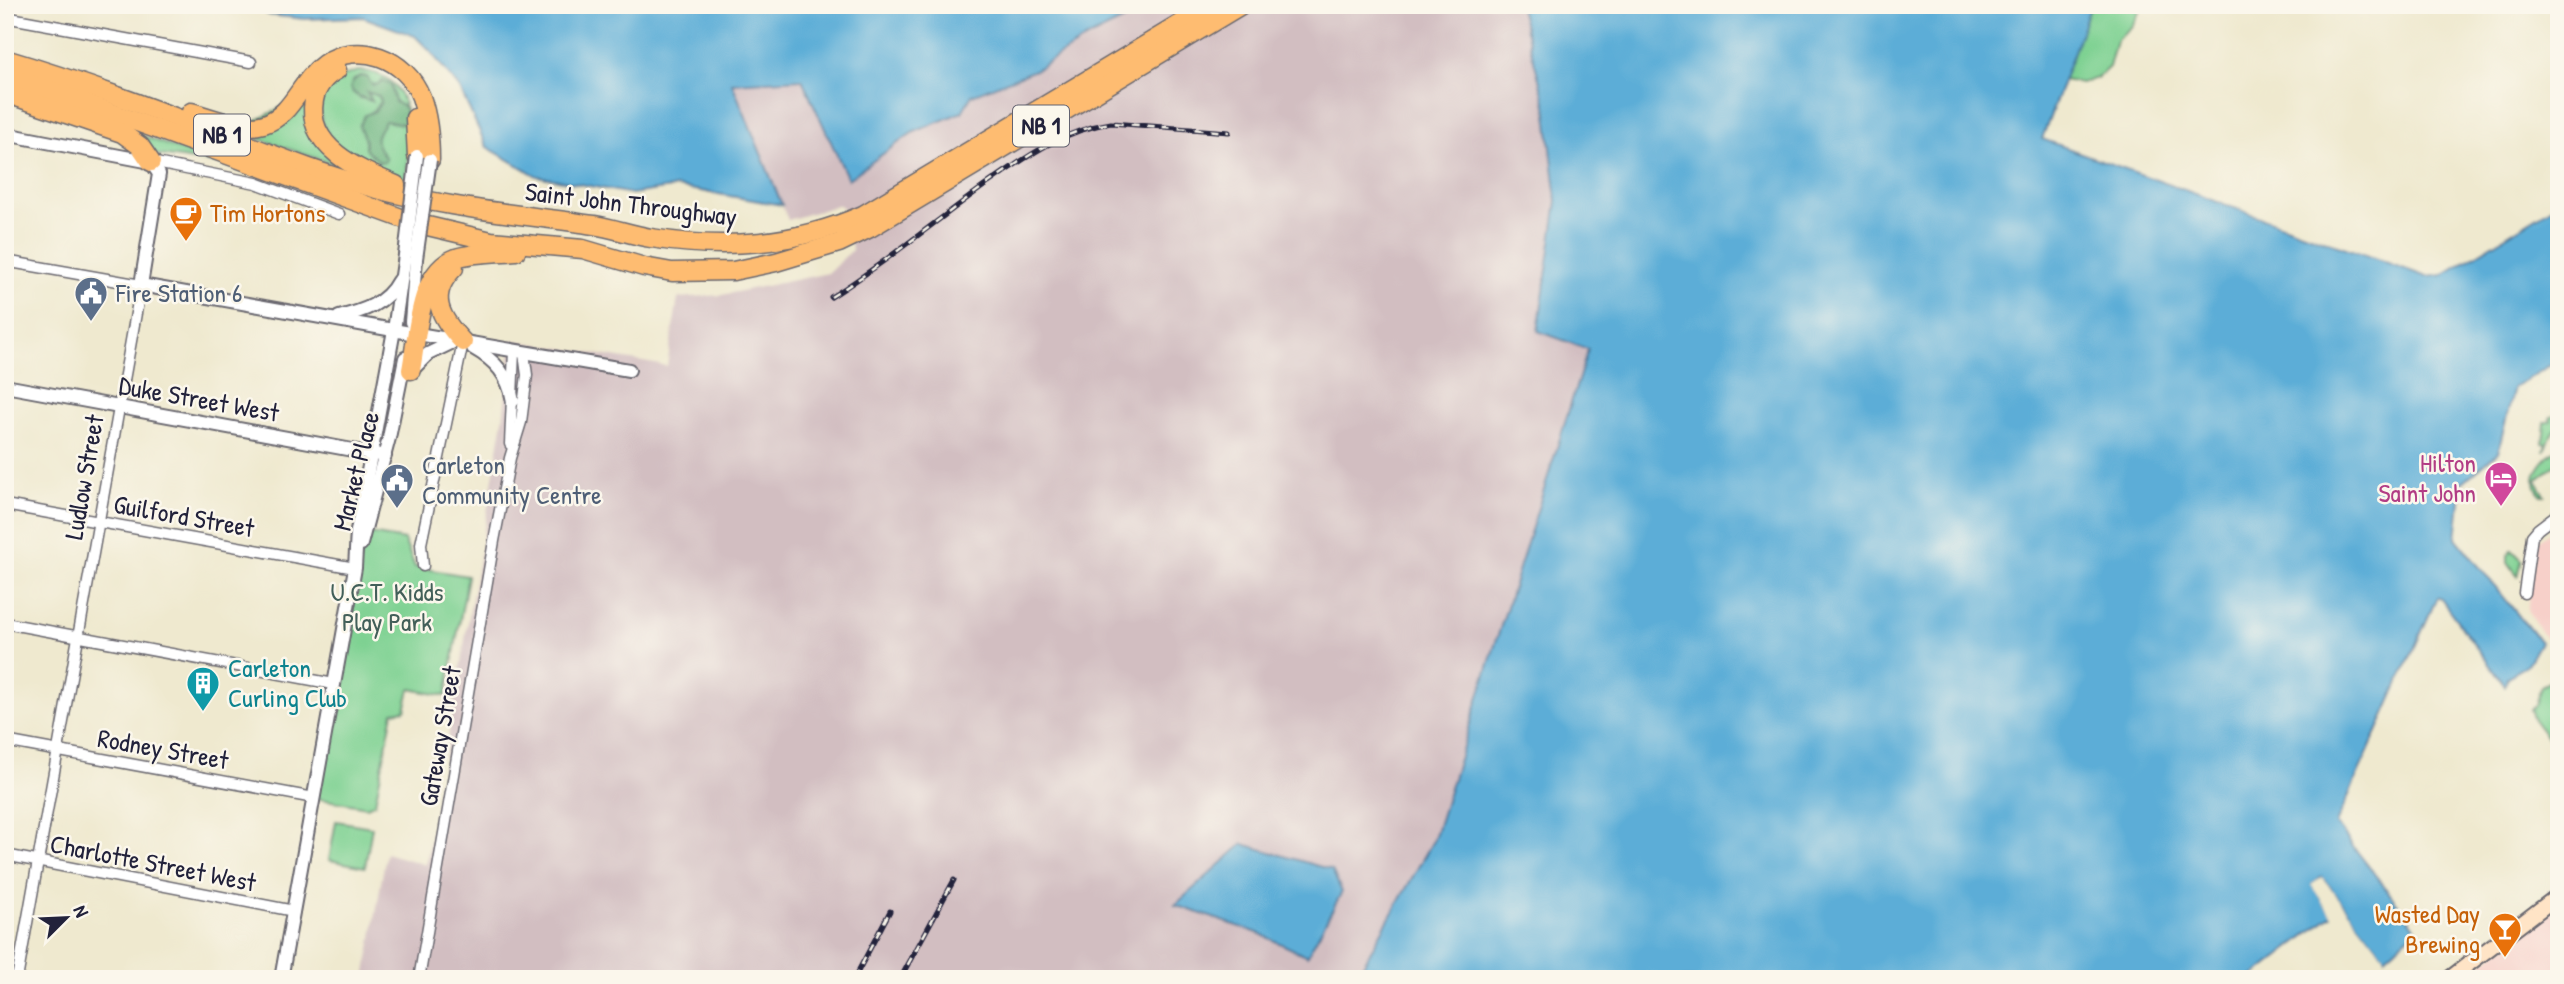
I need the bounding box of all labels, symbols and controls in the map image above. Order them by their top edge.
road number: NB 1 [1013,106,1069,146]
road number: NB 1 [194,114,250,155]
street label: Saint John Throughway [523,173,739,234]
cafe icon: Tim Hortons [167,194,205,243]
place label: Tim Hortons [210,195,326,230]
public building icon: Fire Station 6 [72,274,110,323]
place label: Fire Station 6 [115,275,242,310]
street label: Duke Street West [116,367,283,430]
street label: Market Place [324,408,387,534]
street label: Ludlow Street [55,411,112,542]
place label: Hilton Saint John [2379,445,2476,510]
place label: Carleton Community Centre [422,447,602,512]
hotel icon: Hilton Saint John [2482,459,2520,508]
public building icon: Carleton Community Centre [378,461,416,510]
street label: Guilford Street [111,486,258,545]
park label: U.C.T. Kidds Play Park [330,574,444,639]
place label: Carleton Curling Club [228,650,347,715]
street label: Gateway Street [410,662,469,809]
building icon: Carleton Curling Club [184,664,222,713]
street label: Rodney Street [95,720,232,777]
street label: Charlotte Street West [47,825,260,900]
north arrow [32,883,102,953]
place label: Wasted Day Brewing [2375,896,2480,961]
text: N [68,901,95,921]
bar icon: Wasted Day Brewing [2486,910,2524,959]

